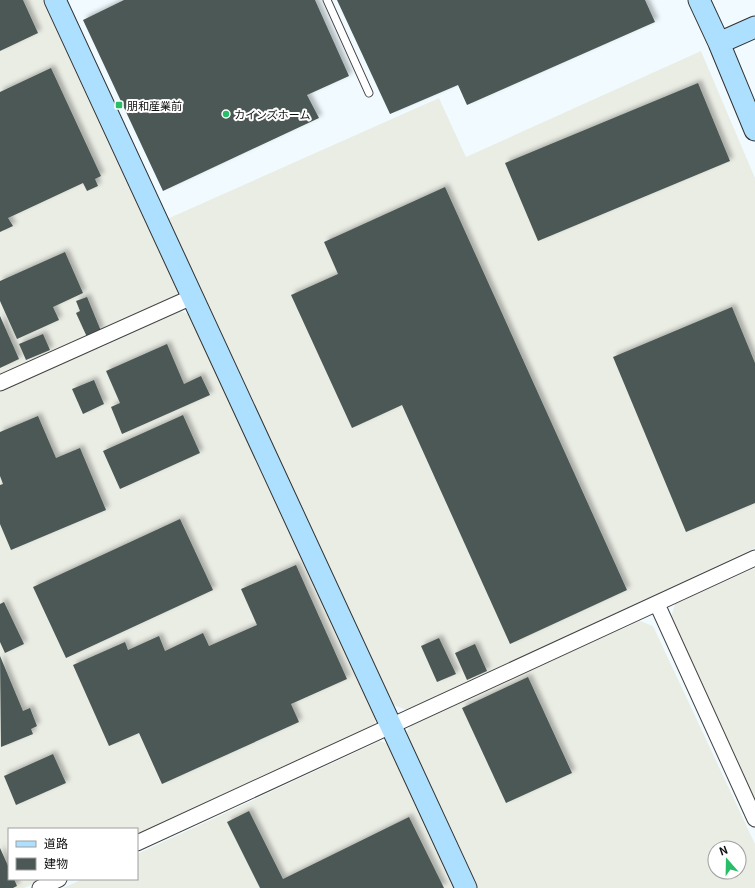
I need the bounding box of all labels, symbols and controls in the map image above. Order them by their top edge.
place label: 朋和産業前 [127,97,182,113]
marker: 朋和産業前 [114,100,124,110]
place label: カインズホーム [234,106,310,122]
marker: カインズホーム [221,109,231,119]
legend [8,828,138,880]
text: 道路 [44,834,68,851]
north arrow [707,840,747,880]
text: N [717,841,730,859]
text: 建物 [44,854,68,871]

